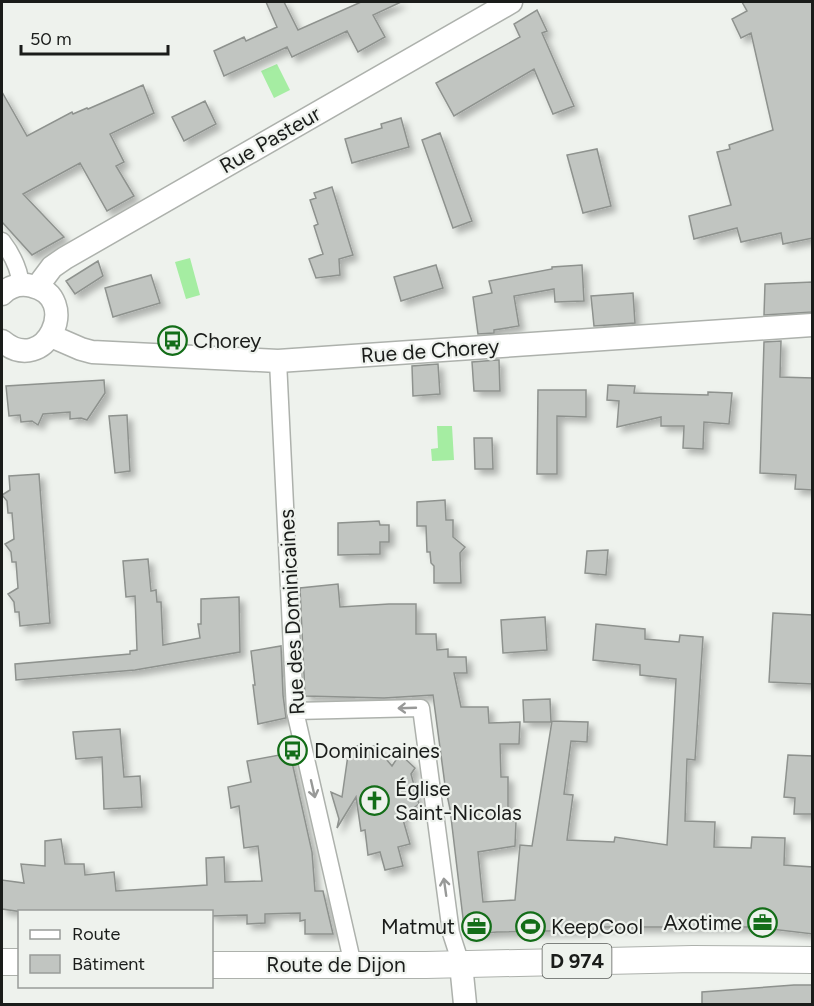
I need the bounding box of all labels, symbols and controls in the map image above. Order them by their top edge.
scale bar [21,18,168,56]
text: 50 m [30,28,72,50]
street label: Rue Pasteur [215,101,325,178]
bus stop icon: Chorey [156,325,188,357]
place label: Chorey [193,328,261,353]
street label: Rue de Chorey [360,333,500,368]
street label: Rue des Dominicaines [274,508,309,716]
one-way arrow [397,702,417,714]
bus stop icon: Dominicaines [277,735,309,767]
place label: Dominicaines [314,738,440,763]
place label: Église Saint-Nicolas [395,776,522,825]
one-way arrow [307,779,319,798]
church icon: Église Saint-Nicolas [358,785,390,817]
one-way arrow [439,877,450,897]
office icon: Axotime [747,907,779,939]
legend [18,910,213,988]
place label: Axotime [664,910,742,935]
office icon: Matmut [460,911,492,943]
sports icon: KeepCool [514,911,546,943]
place label: Matmut [381,914,455,939]
place label: KeepCool [551,914,643,939]
text: Route [72,923,121,945]
road number: D 974 [542,944,612,978]
street label: Route de Dijon [266,952,406,977]
text: Bâtiment [72,953,145,975]

